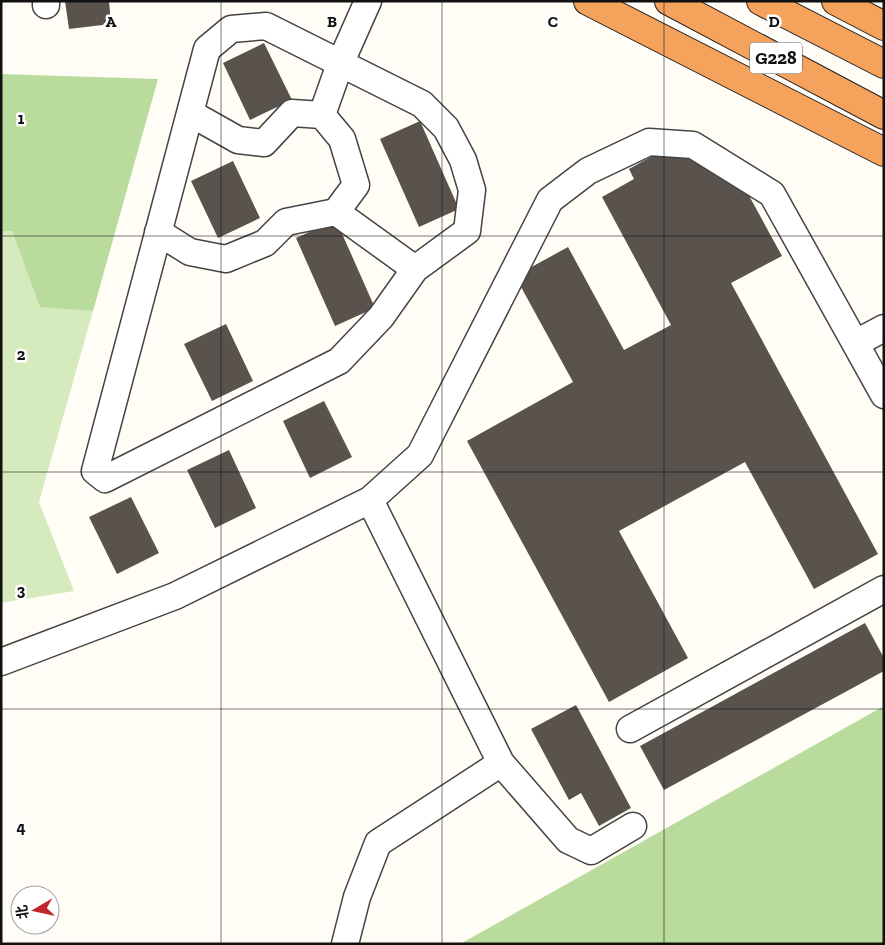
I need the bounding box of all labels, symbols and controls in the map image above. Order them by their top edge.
text: A [106,12,117,31]
text: B [327,12,337,31]
text: C [548,12,558,31]
text: D [768,12,780,31]
road number: G228 [750,42,802,74]
text: 1 [18,109,25,128]
text: 2 [17,345,26,364]
text: 3 [17,581,26,600]
text: 4 [16,818,26,837]
north arrow [10,885,60,935]
text: 北 [13,904,32,920]

